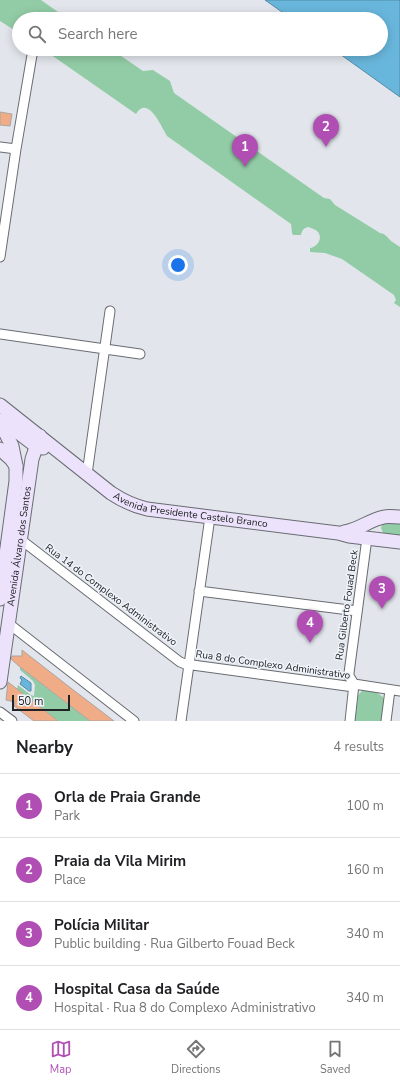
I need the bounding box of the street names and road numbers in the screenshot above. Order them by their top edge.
street label: Avenida Álvaro dos Santos [4,485,35,607]
street label: Avenida Presidente Castelo Branco [110,489,269,531]
street label: Rua 14 do Complexo Administrativo [42,541,180,650]
street label: Rua Gilberto Fouad Beck [332,548,362,661]
street label: Rua 8 do Complexo Administrativo [195,647,352,683]

